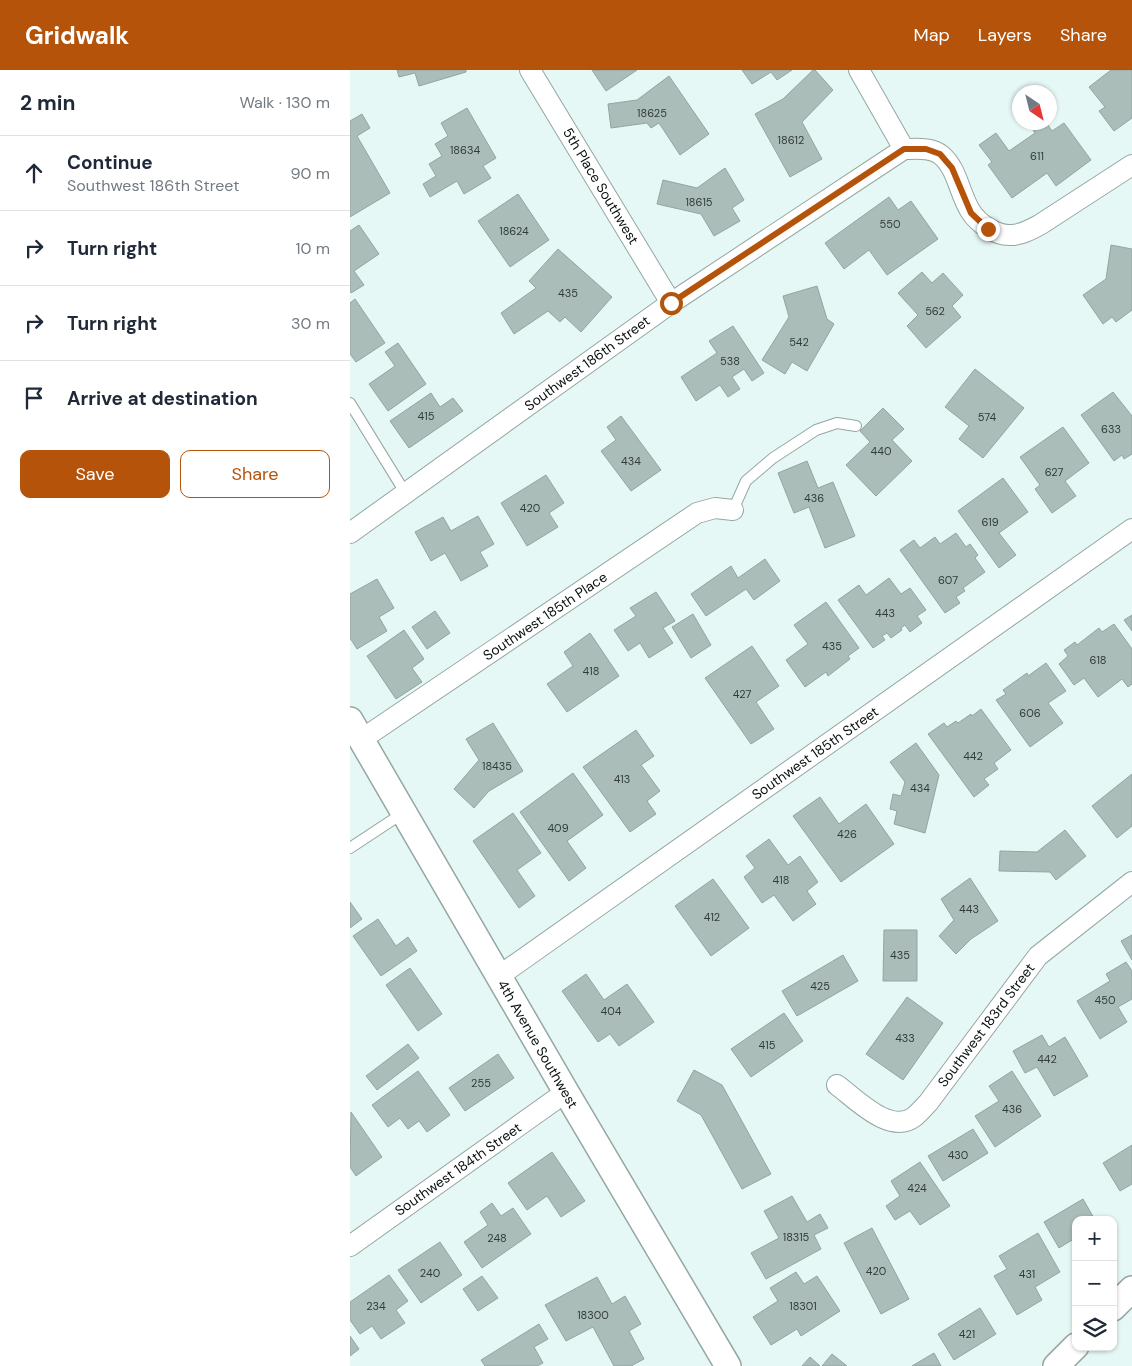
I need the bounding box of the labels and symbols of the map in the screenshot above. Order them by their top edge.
north arrow [1012,85,1057,130]
house number: 18625 [637,106,667,120]
street label: 5th Place Southwest [559,124,643,248]
house number: 18612 [778,133,804,147]
house number: 18634 [450,143,480,157]
house number: 611 [1030,149,1044,163]
house number: 18615 [685,195,713,209]
house number: 550 [880,217,900,231]
route end [977,218,1000,241]
house number: 18624 [499,224,529,238]
house number: 435 [558,286,578,300]
route start [660,292,683,315]
house number: 562 [925,304,945,318]
street label: Southwest 186th Street [521,311,653,415]
house number: 542 [789,335,809,349]
house number: 538 [720,354,740,368]
house number: 415 [418,409,435,423]
house number: 574 [978,410,997,424]
house number: 633 [1101,422,1121,436]
house number: 440 [871,444,891,458]
house number: 434 [621,454,641,468]
house number: 627 [1045,465,1063,479]
house number: 436 [804,491,824,505]
house number: 420 [520,501,540,515]
house number: 619 [981,515,999,529]
street label: Southwest 185th Place [480,568,610,664]
house number: 607 [938,573,958,587]
house number: 443 [875,606,895,620]
house number: 435 [822,639,842,653]
house number: 618 [1089,653,1107,667]
house number: 418 [583,664,599,678]
house number: 427 [733,687,751,701]
street label: Southwest 185th Street [748,702,882,804]
house number: 606 [1019,706,1041,720]
house number: 442 [963,749,983,763]
house number: 18435 [482,759,512,773]
house number: 413 [614,772,630,786]
house number: 434 [910,781,930,795]
house number: 409 [547,821,569,835]
house number: 426 [837,827,857,841]
house number: 418 [773,873,789,887]
house number: 443 [959,902,979,916]
house number: 412 [704,910,720,924]
house number: 435 [890,948,910,962]
street label: Southwest 183rd Street [934,959,1038,1091]
street label: 4th Avenue Southwest [494,976,582,1112]
house number: 425 [810,979,830,993]
house number: 450 [1095,993,1115,1007]
house number: 404 [601,1004,622,1018]
house number: 433 [895,1031,915,1045]
house number: 415 [759,1038,776,1052]
house number: 442 [1037,1052,1057,1066]
house number: 255 [471,1076,491,1090]
house number: 436 [1002,1102,1022,1116]
street label: Southwest 184th Street [391,1118,525,1220]
house number: 430 [948,1148,968,1162]
house number: 424 [907,1181,927,1195]
house number: 18315 [783,1230,810,1244]
house number: 248 [487,1231,507,1245]
house number: 420 [866,1264,886,1278]
house number: 240 [420,1266,440,1280]
house number: 431 [1019,1267,1035,1281]
house number: 234 [366,1299,386,1313]
house number: 18301 [789,1299,817,1313]
house number: 18300 [577,1308,609,1322]
house number: 421 [959,1327,975,1341]

